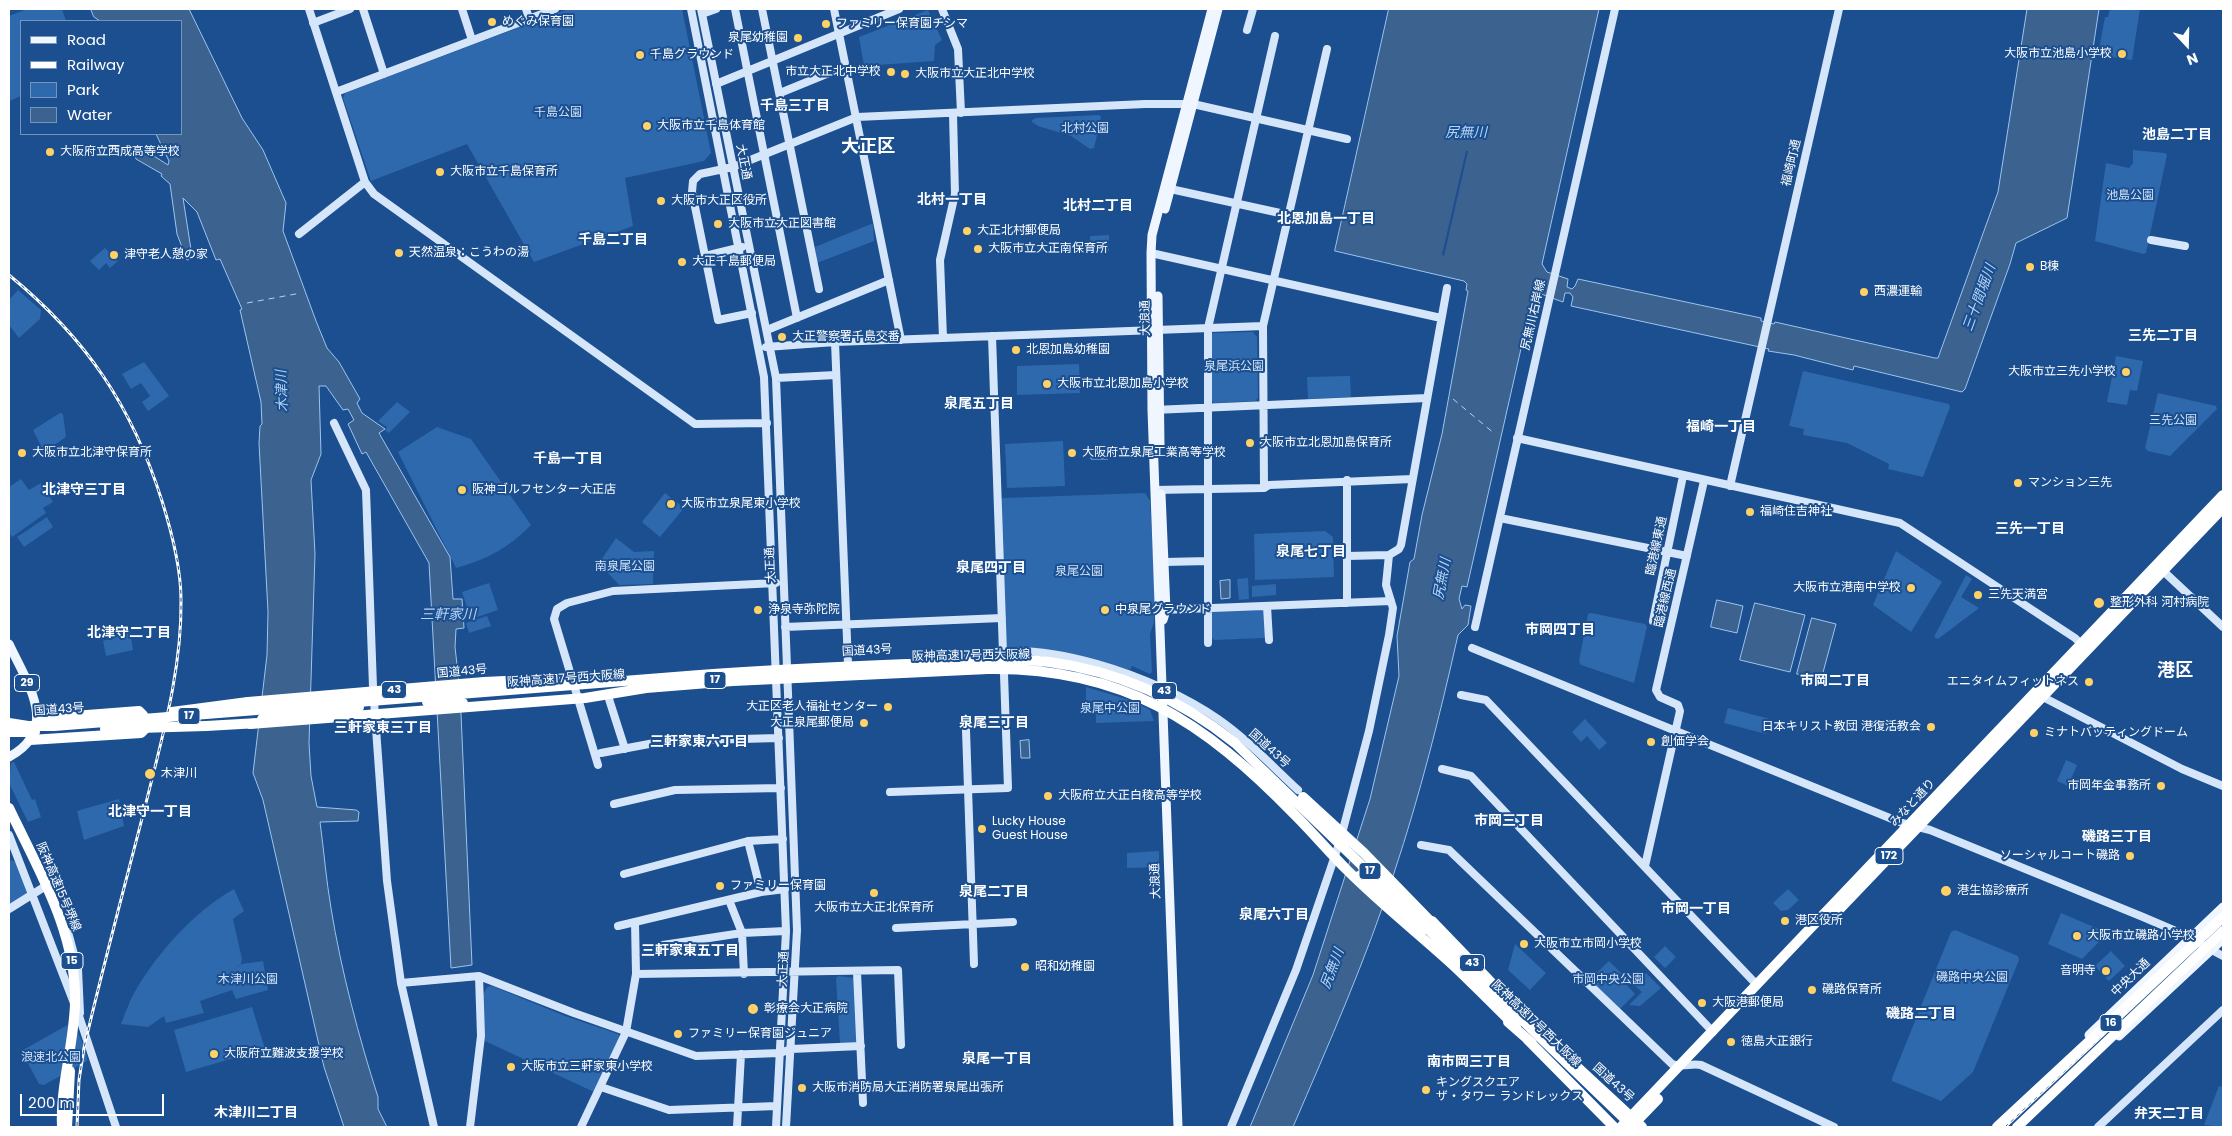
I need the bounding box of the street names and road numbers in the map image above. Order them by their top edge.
street label: 福崎町通 [1780,138,1804,188]
street label: 大正通 [732,143,754,181]
street label: 尻無川右岸線 [1519,278,1549,352]
street label: 大浪通 [1138,300,1154,336]
street label: 臨港線東通 [1644,515,1670,577]
street label: 大正通 [763,547,779,583]
street label: 臨港線西通 [1652,567,1680,629]
street label: 国道43号 [841,642,893,660]
street label: 阪神高速17号西大阪線 [912,648,1030,664]
street label: 国道43号 [436,663,488,681]
street label: 阪神高速17号西大阪線 [506,668,626,690]
road number: 17 [704,672,726,688]
road number: 29 [15,674,40,691]
road number: 43 [382,682,406,698]
road number: 43 [1152,682,1176,699]
street label: 国道43号 [33,701,85,719]
road number: 17 [178,708,200,724]
street label: 国道43号 [1245,727,1293,771]
street label: みなと通り [1887,776,1939,830]
street label: 阪神高速15号堺線 [33,840,83,934]
road number: 172 [1875,848,1903,864]
road number: 17 [1359,862,1381,879]
street label: 大浪通 [1148,863,1164,899]
street label: 大正通 [776,951,792,987]
road number: 15 [61,952,83,969]
road number: 43 [1460,954,1484,971]
street label: 中央大通 [2109,956,2153,1000]
street label: 阪神高速17号西大阪線 [1488,978,1584,1070]
road number: 16 [2100,1014,2122,1032]
street label: 国道43号 [1589,1061,1637,1105]

